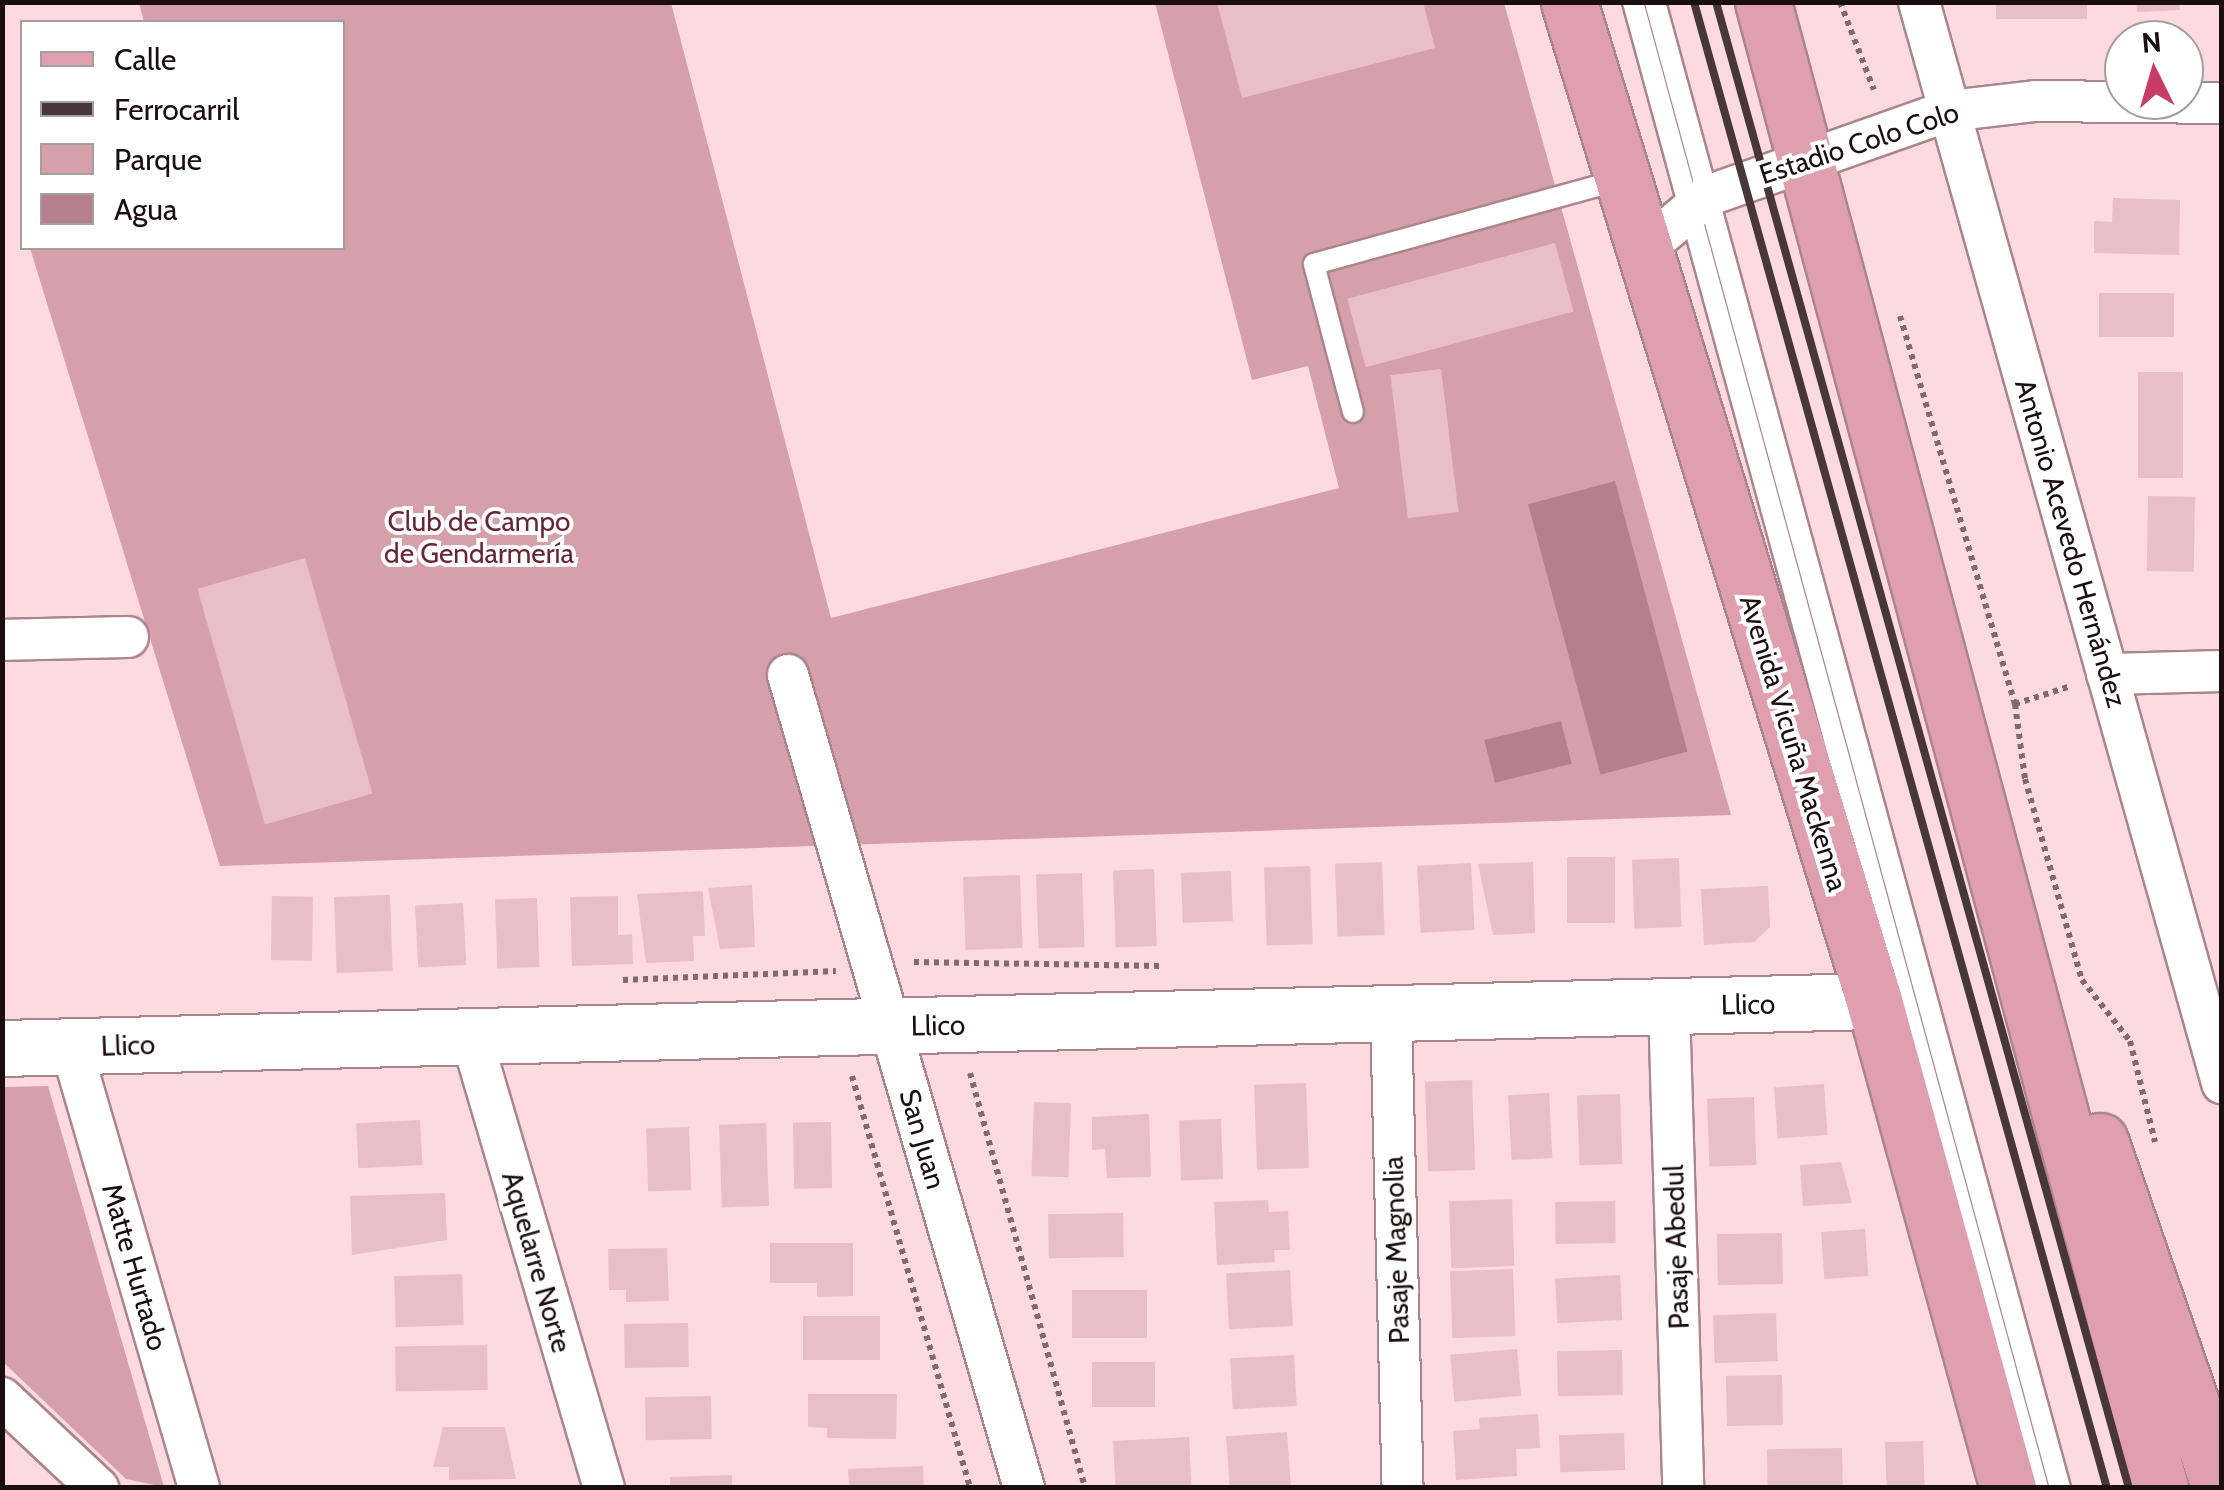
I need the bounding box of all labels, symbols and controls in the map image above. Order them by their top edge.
legend [20,20,345,250]
north arrow [2104,20,2204,120]
text: N [2140,24,2163,60]
text: Calle [114,41,176,78]
text: Ferrocarril [114,91,239,128]
street label: Estadio Colo Colo [1755,95,1963,191]
text: Parque [114,141,202,178]
text: Agua [114,191,177,228]
street label: Antonio Acevedo Hernández [2008,375,2134,711]
park label: Club de Campo de Gendarmería [384,504,574,570]
street label: Avenida Vicuña Mackenna [1733,591,1855,895]
street label: Llico [1720,987,1776,1021]
street label: Llico [910,1008,966,1042]
street label: Llico [100,1027,156,1063]
street label: San Juan [893,1085,953,1193]
street label: Pasaje Magnolia [1376,1156,1416,1344]
street label: Pasaje Abedul [1656,1164,1696,1330]
street label: Aquelarre Norte [495,1168,579,1356]
street label: Matte Hurtado [95,1180,175,1354]

